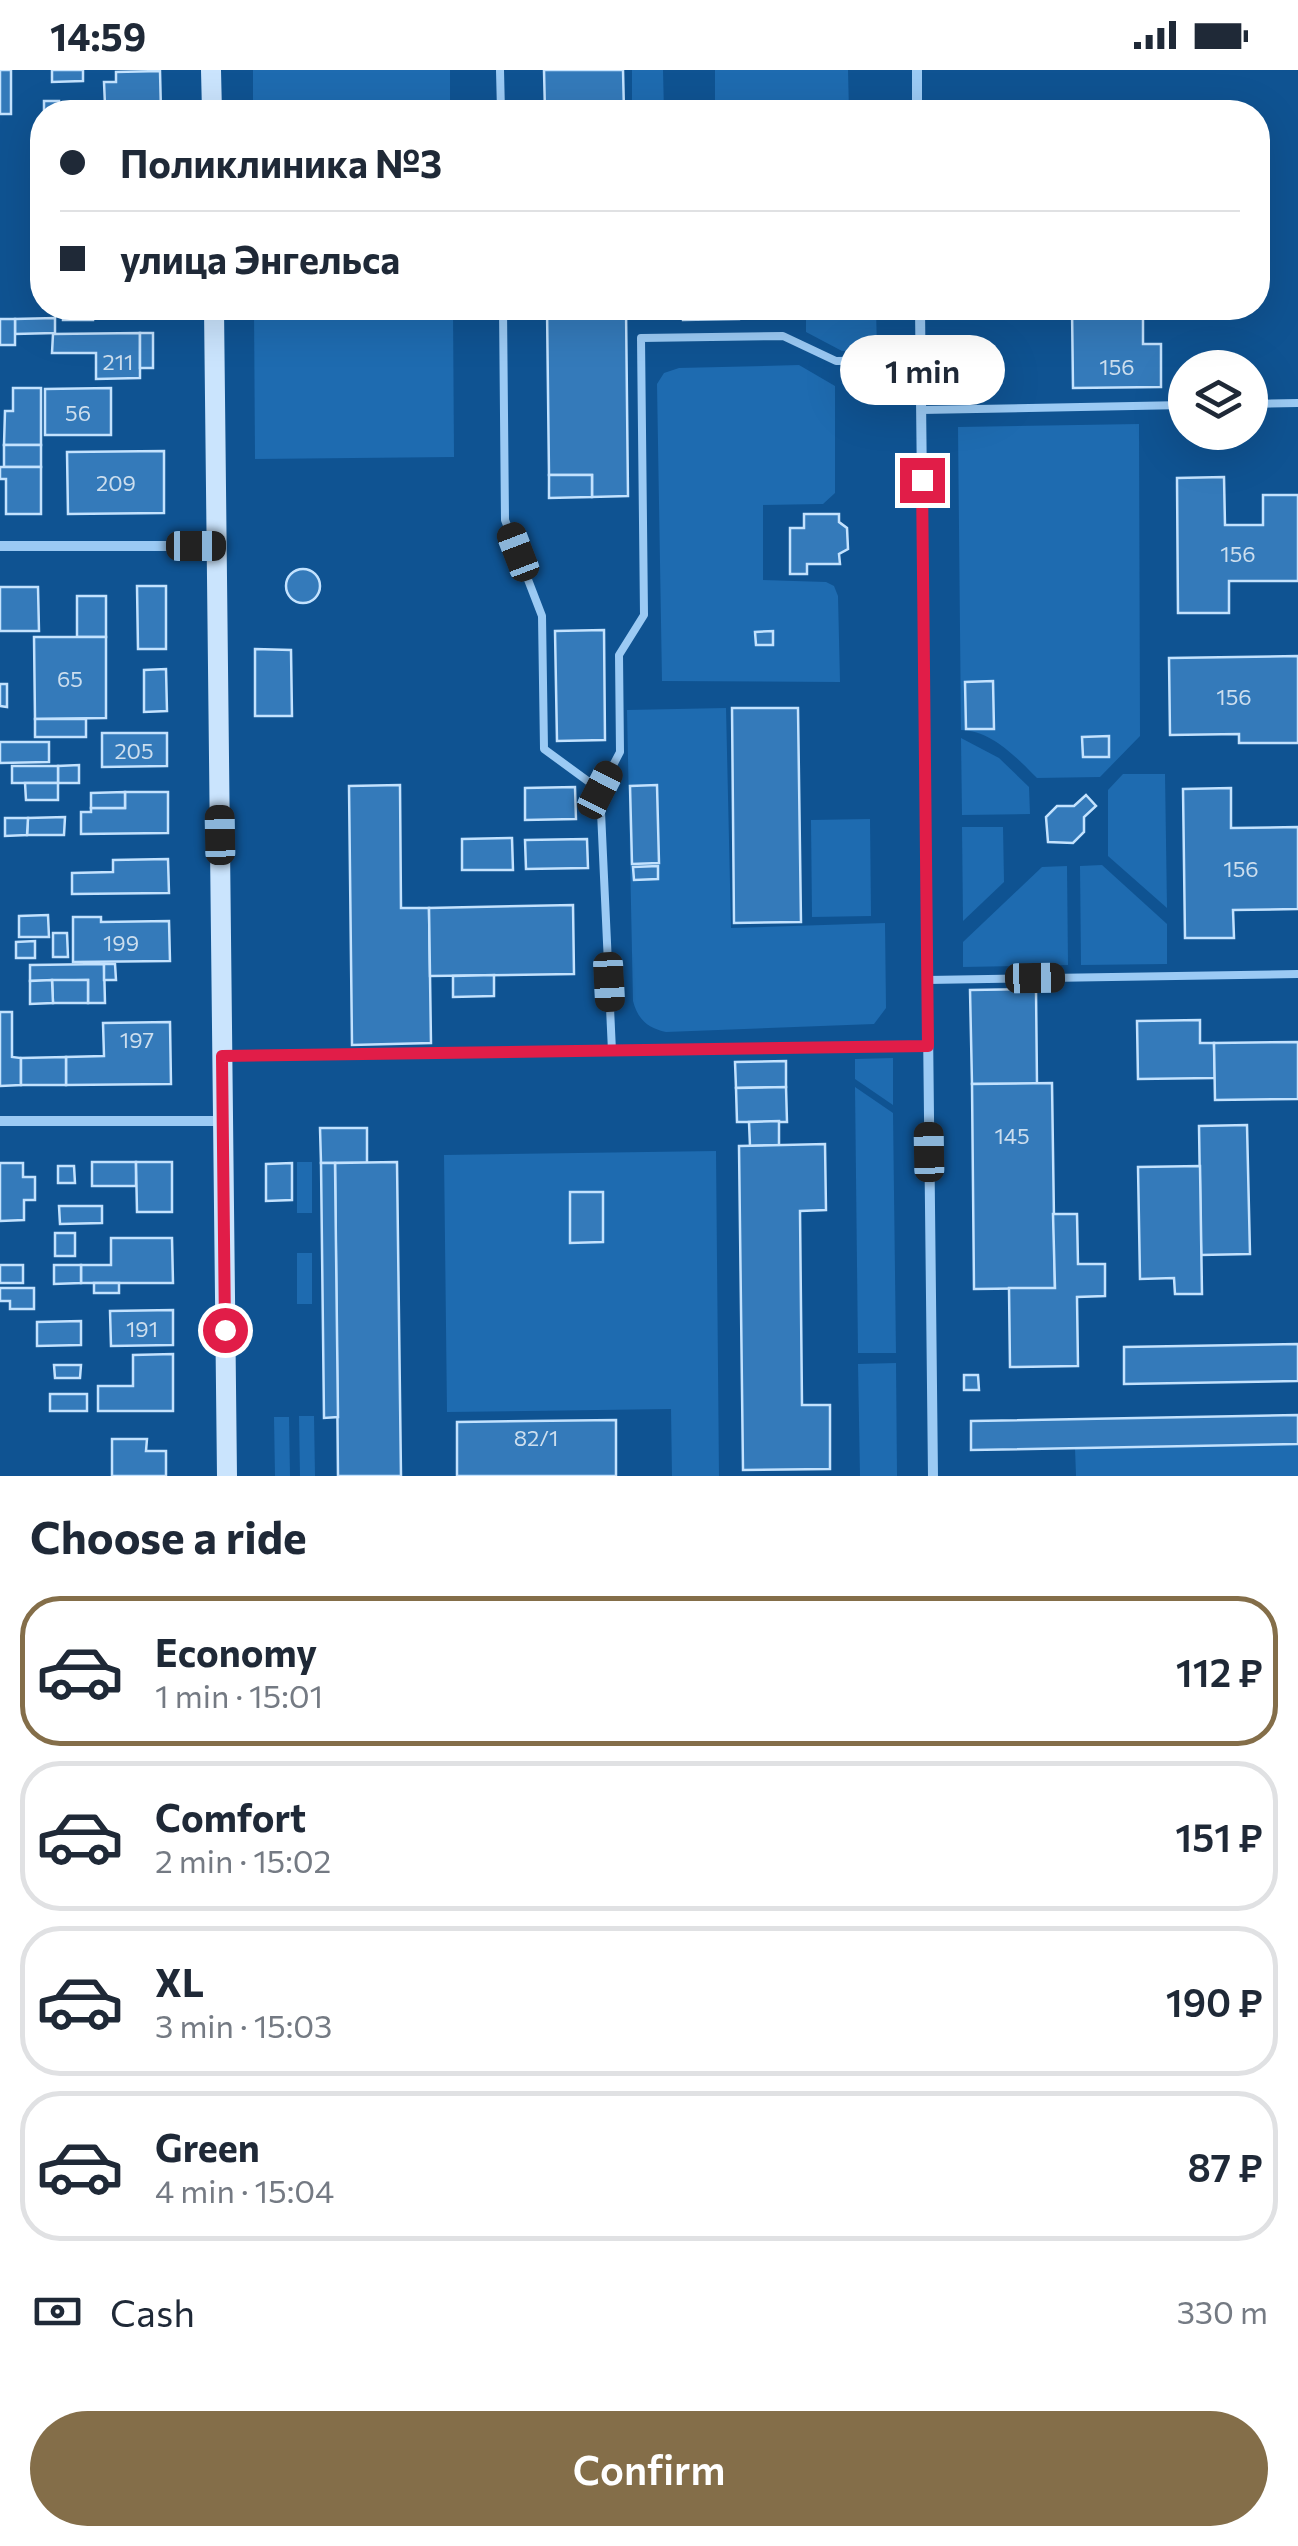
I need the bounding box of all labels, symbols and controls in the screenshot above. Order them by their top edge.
text: 14:59 [50,12,146,59]
text: Поликлиника №3 [120,139,442,186]
text: улица Энгельса [120,235,400,282]
callout: 1 min [840,335,1004,405]
house number: 211 [102,348,134,375]
text: 1 min [885,350,960,390]
map controls [1168,350,1268,450]
button: layers [1168,350,1268,450]
house number: 156 [1099,353,1135,380]
house number: 56 [65,399,91,426]
route end [900,458,945,503]
house number: 209 [96,469,136,496]
car [493,519,543,585]
car [166,531,226,561]
house number: 156 [1220,540,1256,567]
house number: 65 [57,665,83,692]
house number: 156 [1216,683,1252,710]
house number: 205 [114,737,154,764]
car [573,756,627,824]
car [204,805,236,865]
house number: 156 [1223,855,1259,882]
house number: 199 [103,929,139,956]
car [592,951,626,1013]
car [1005,962,1065,994]
house number: 197 [120,1026,154,1053]
car [913,1122,945,1182]
house number: 145 [994,1122,1030,1149]
route start [203,1308,248,1353]
house number: 191 [126,1315,158,1342]
house number: 82/1 [514,1424,558,1451]
text: Choose a ride [30,1508,307,1563]
icon: car [35,1626,125,1716]
text: Economy [155,1628,317,1675]
text: 112 ₽ [1176,1648,1263,1695]
text: 1 min · 15:01 [155,1675,323,1715]
icon: car [35,1791,125,1881]
text: Comfort [155,1793,306,1840]
text: 151 ₽ [1175,1813,1263,1860]
text: 2 min · 15:02 [155,1840,331,1880]
icon: car [35,1956,125,2046]
text: XL [155,1958,204,2005]
text: 190 ₽ [1166,1978,1263,2025]
text: 3 min · 15:03 [155,2005,332,2045]
icon: car [35,2121,125,2211]
text: Green [155,2123,260,2170]
text: 87 ₽ [1187,2143,1263,2190]
text: 4 min · 15:04 [155,2170,334,2210]
icon: cash [30,2284,85,2339]
text: Cash [110,2288,195,2335]
text: 330 m [1177,2291,1268,2331]
button: Confirm [30,2411,1268,2526]

